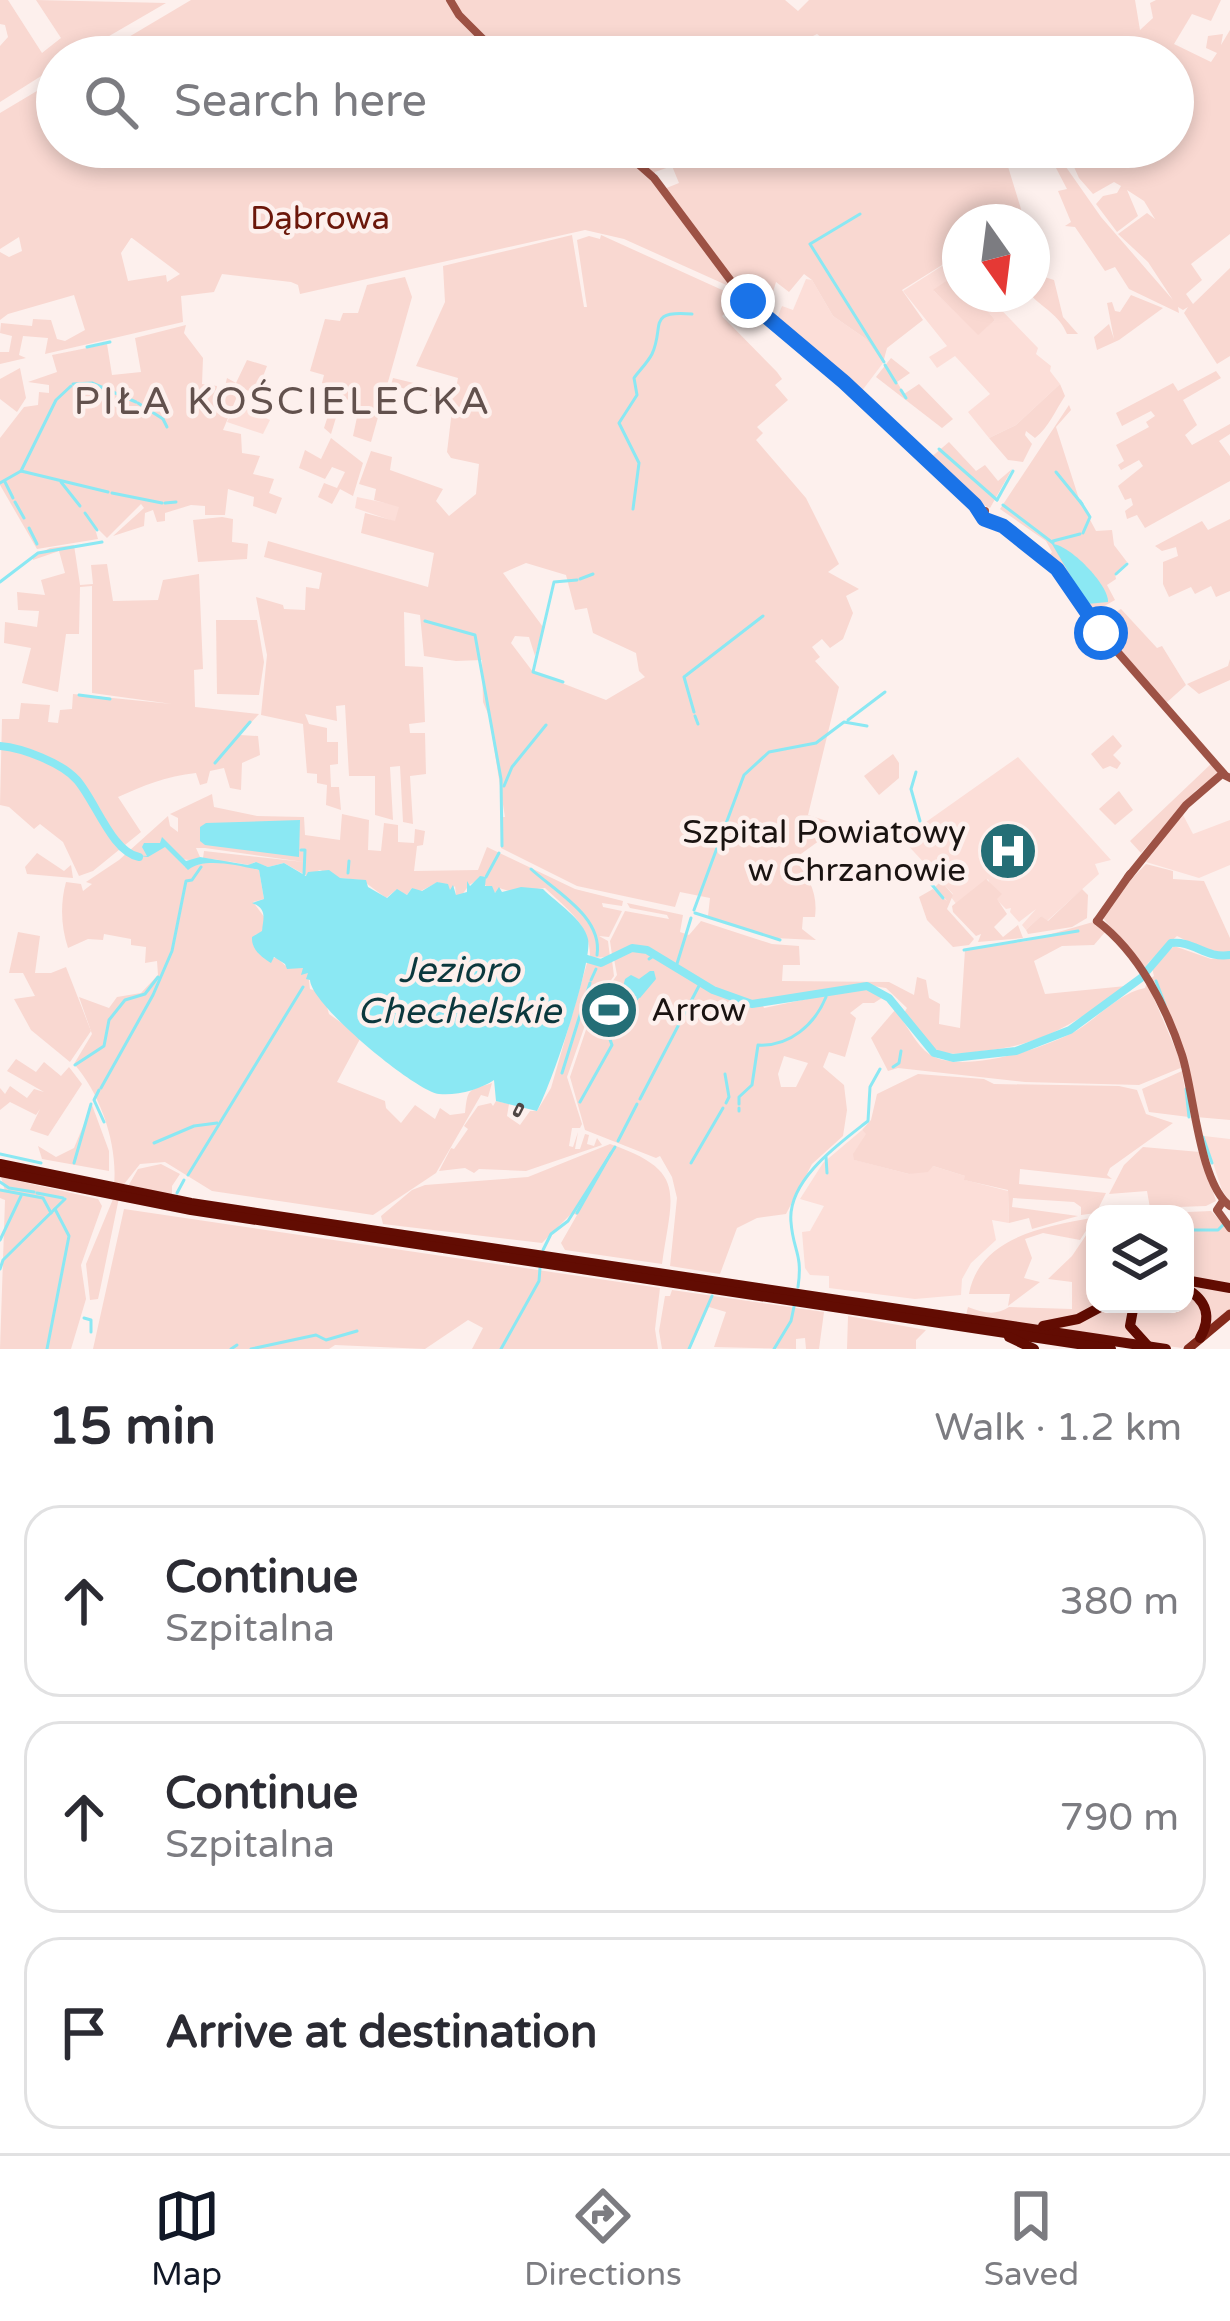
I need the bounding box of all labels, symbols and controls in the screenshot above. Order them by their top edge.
search box [36,36,1194,168]
icon: search [78,69,144,135]
text: Search here [174,75,427,129]
park label: Dąbrowa [250,199,390,238]
north arrow [942,204,1050,312]
route end [721,274,775,328]
district label: PIŁA KOŚCIELECKA [74,378,492,425]
route start [1074,606,1128,660]
place label: Szpital Powiatowy w Chrzanowie [682,813,966,890]
hospital icon: Szpital Powiatowy w Chrzanowie [977,820,1039,882]
water label: Jezioro Chechelskie [357,949,563,1033]
sports icon: Arrow [578,979,640,1041]
place label: Arrow [651,991,746,1030]
map controls [1086,1205,1194,1313]
button: layers [1086,1205,1194,1313]
text: 15 min [48,1396,216,1458]
text: Walk · 1.2 km [935,1404,1182,1451]
text: Continue [165,1551,358,1605]
icon: ahead [51,1568,117,1634]
text: 380 m [1060,1578,1179,1625]
text: Szpitalna [165,1605,335,1652]
text: Continue [165,1767,358,1821]
icon: ahead [51,1784,117,1850]
text: 790 m [1060,1794,1179,1841]
text: Szpitalna [165,1821,335,1868]
icon: arrive [51,2000,117,2066]
text: Arrive at destination [165,2006,597,2060]
tab: Map [151,2183,222,2294]
tab: Directions [524,2183,682,2294]
tab: Saved [984,2183,1079,2294]

